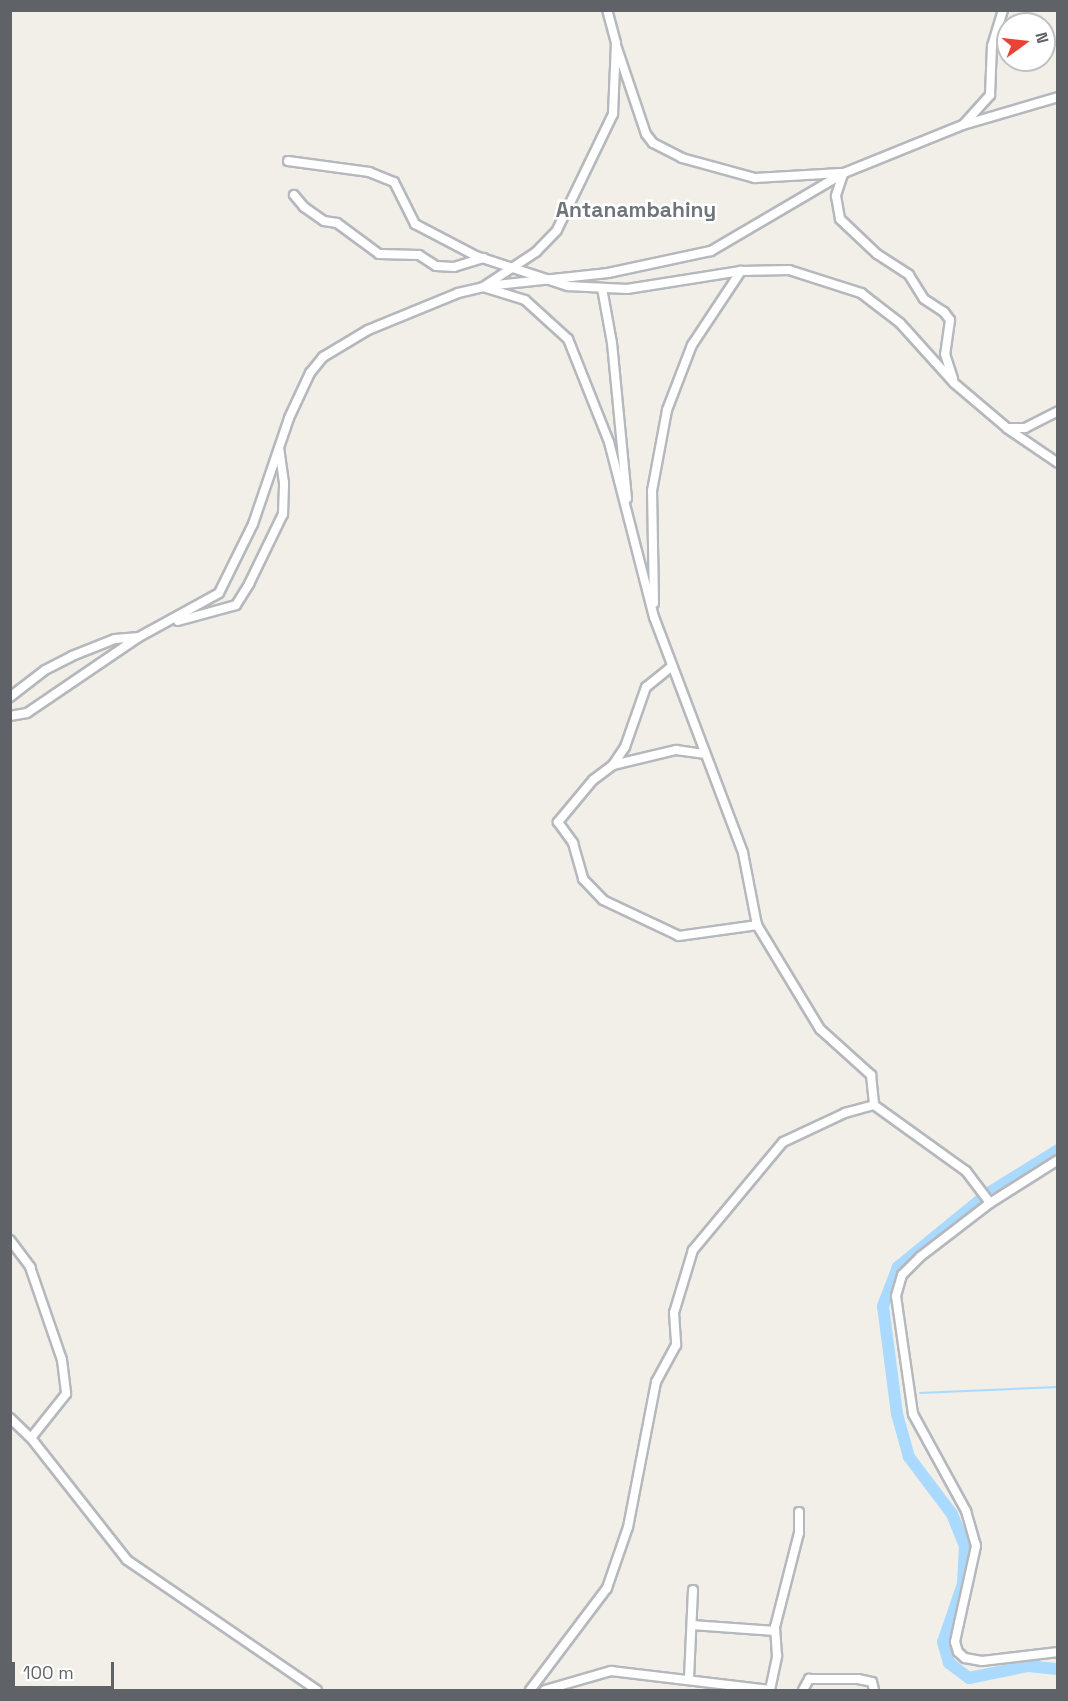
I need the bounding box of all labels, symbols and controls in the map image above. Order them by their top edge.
north arrow [996,12,1056,72]
text: N [1030,30,1053,46]
district label: Antanambahiny [556,197,716,223]
scale bar [15,1650,117,1688]
text: 100 m [23,1661,74,1684]

